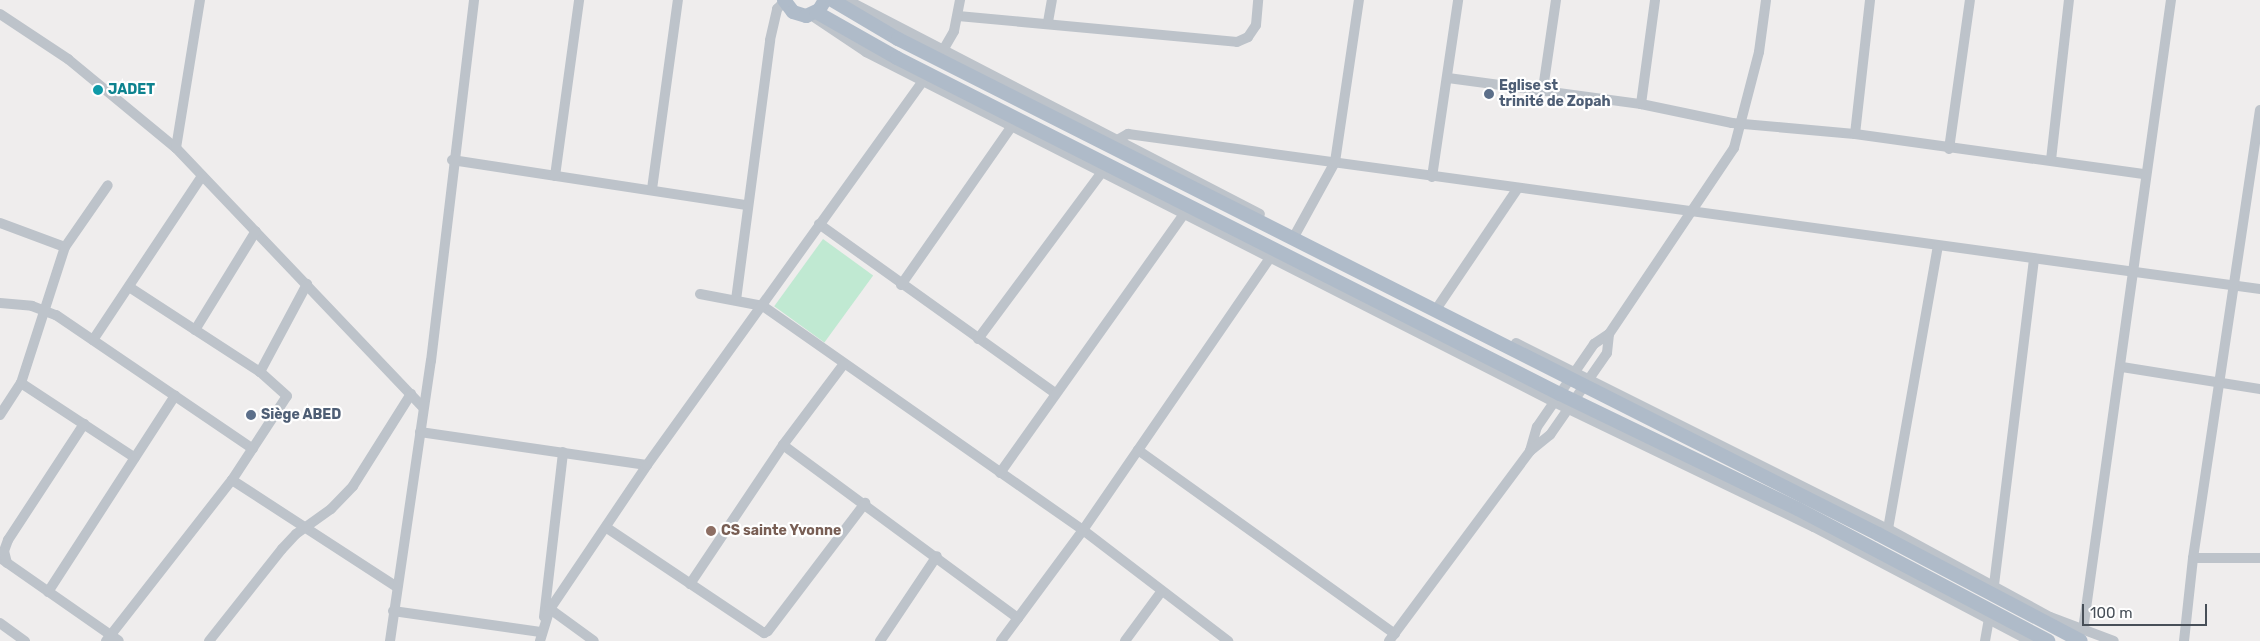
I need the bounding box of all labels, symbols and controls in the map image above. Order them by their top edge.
place label: Eglise st trinité de Zopah [1499,78,1611,110]
place label: JADET [108,82,155,98]
marker: JADET [92,84,104,96]
marker: Eglise st trinité de Zopah [1483,88,1495,100]
place label: Siège ABED [261,407,342,423]
marker: Siège ABED [245,409,257,421]
place label: CS sainte Yvonne [721,523,842,539]
marker: CS sainte Yvonne [705,525,717,537]
scale bar [2085,594,2210,626]
text: 100 m [2090,604,2132,622]

